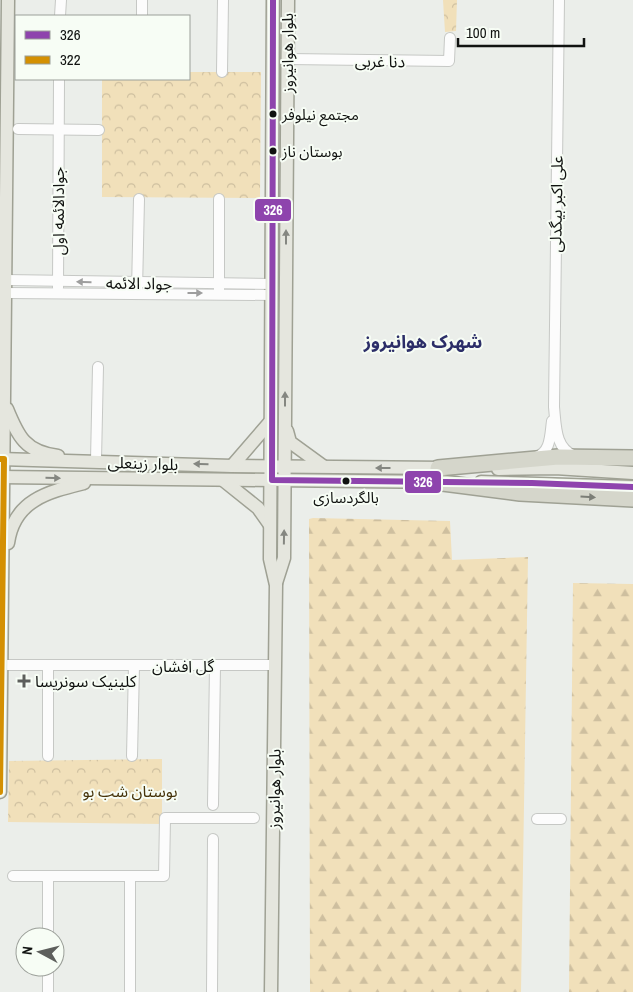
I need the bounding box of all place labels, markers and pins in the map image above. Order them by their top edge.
place label: مجتمع نیلوفر [281,104,359,127]
marker: مجتمع نیلوفر [268,109,278,119]
place label: بوستان ناز [281,141,342,162]
marker: بوستان ناز [268,146,278,156]
marker: بالگردسازی [341,476,351,486]
place label: بالگردسازی [313,487,379,508]
place label: کلینیک سونریسا [35,670,137,692]
marker: کلینیک سونریسا [17,674,31,688]

